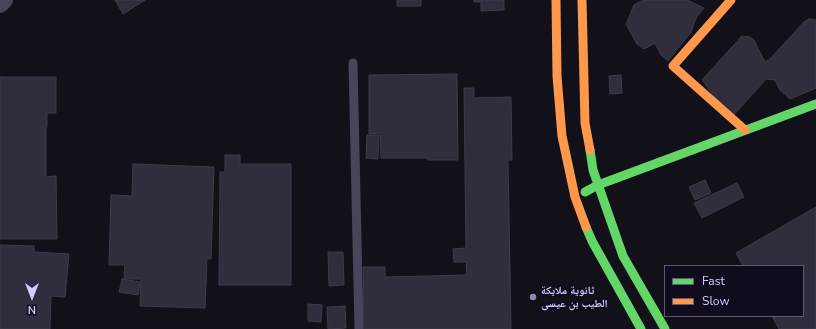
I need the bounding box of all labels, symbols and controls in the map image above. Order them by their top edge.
legend [664,265,804,317]
text: Fast [702,273,725,289]
north arrow [12,277,52,317]
place label: ثانوية ملايكة الطيب بن عيسى [541,284,608,310]
marker: ثانوية ملايكة الطيب بن عيسى [528,292,538,302]
text: Slow [702,293,730,309]
text: N [28,302,36,317]

